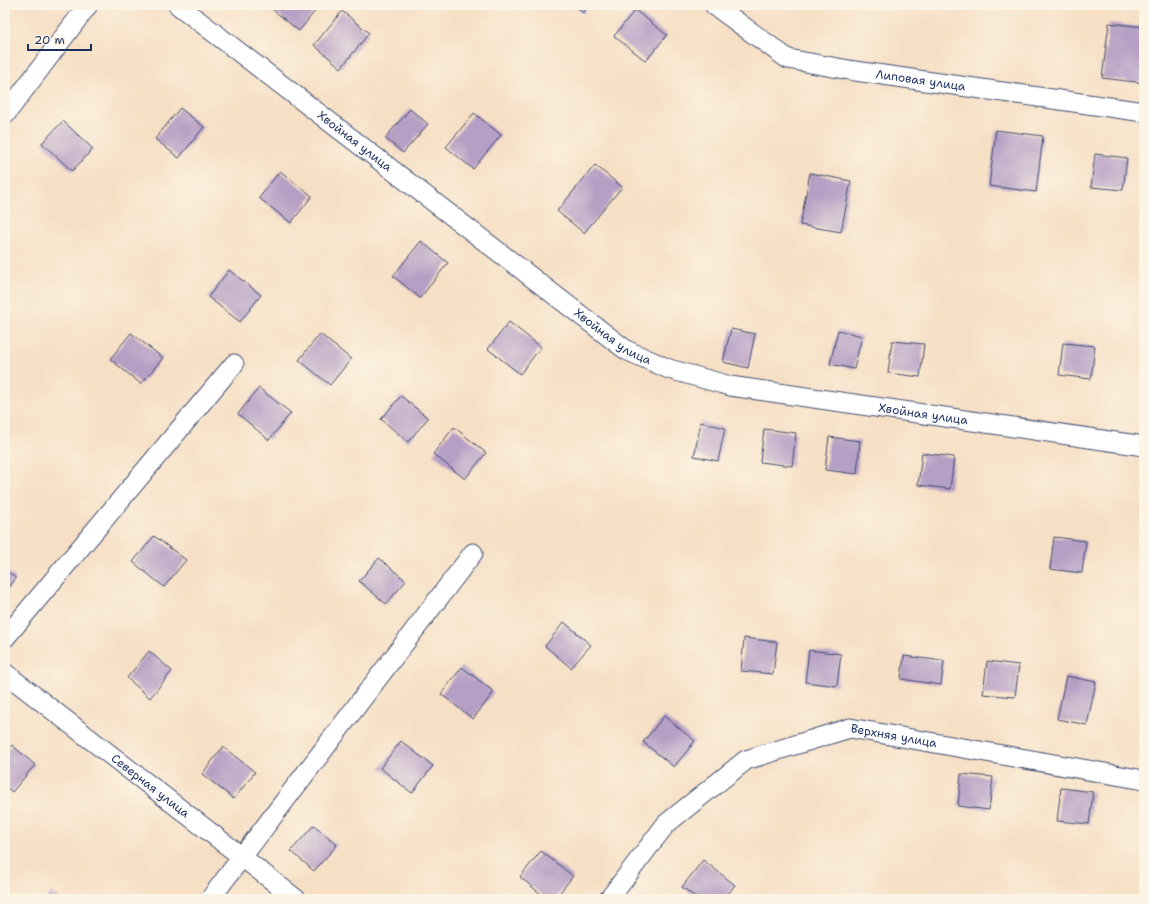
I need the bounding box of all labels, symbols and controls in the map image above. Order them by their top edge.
scale bar [28,26,91,52]
text: 20 m [34,32,65,48]
street label: Липовая улица [875,66,967,95]
street label: Хвойная улица [314,107,396,175]
street label: Хвойная улица [571,305,654,368]
street label: Хвойная улица [877,400,970,428]
street label: Верхняя улица [849,720,939,751]
street label: Северная улица [108,750,193,822]

